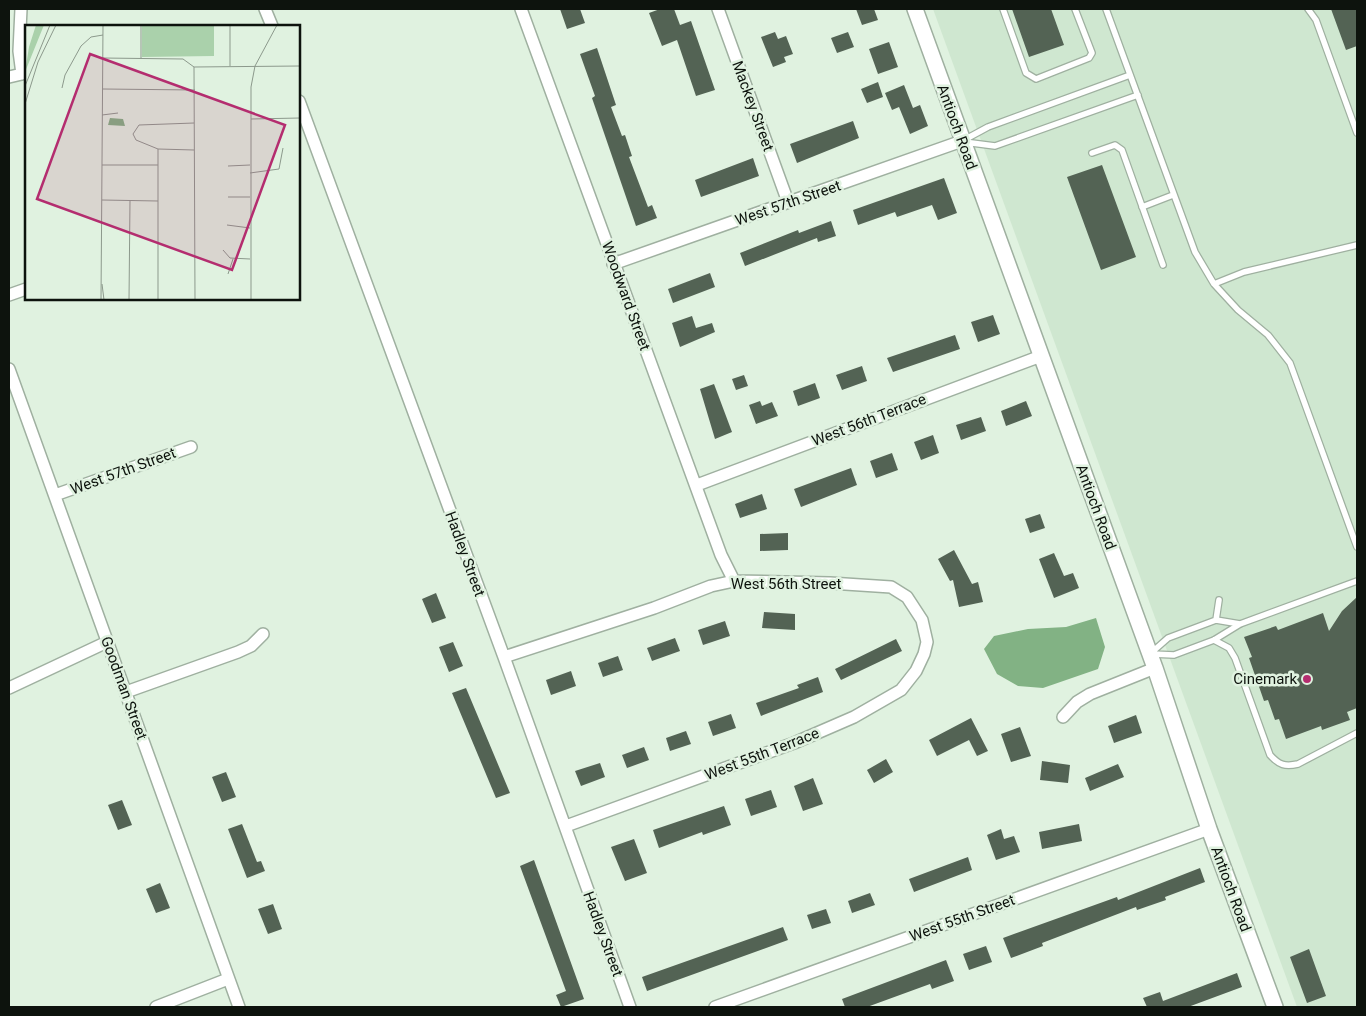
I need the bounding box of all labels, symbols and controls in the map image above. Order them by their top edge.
inset map [25,25,300,300]
street label: Mackey Street [728,58,778,154]
street label: Antioch Road [933,82,981,172]
street label: West 57th Street [733,176,843,230]
street label: Woodward Street [598,239,654,353]
street label: West 56th Terrace [809,390,929,450]
street label: West 57th Street [68,444,178,498]
street label: Antioch Road [1072,462,1120,552]
street label: Hadley Street [441,509,489,599]
street label: West 56th Street [731,575,841,593]
street label: Goodman Street [97,634,151,742]
place label: Cinemark [1233,670,1297,688]
marker: Cinemark [1301,673,1313,685]
street label: West 55th Terrace [702,724,822,784]
street label: Antioch Road [1207,844,1255,934]
street label: Hadley Street [579,889,627,979]
street label: West 55th Street [907,891,1017,945]

